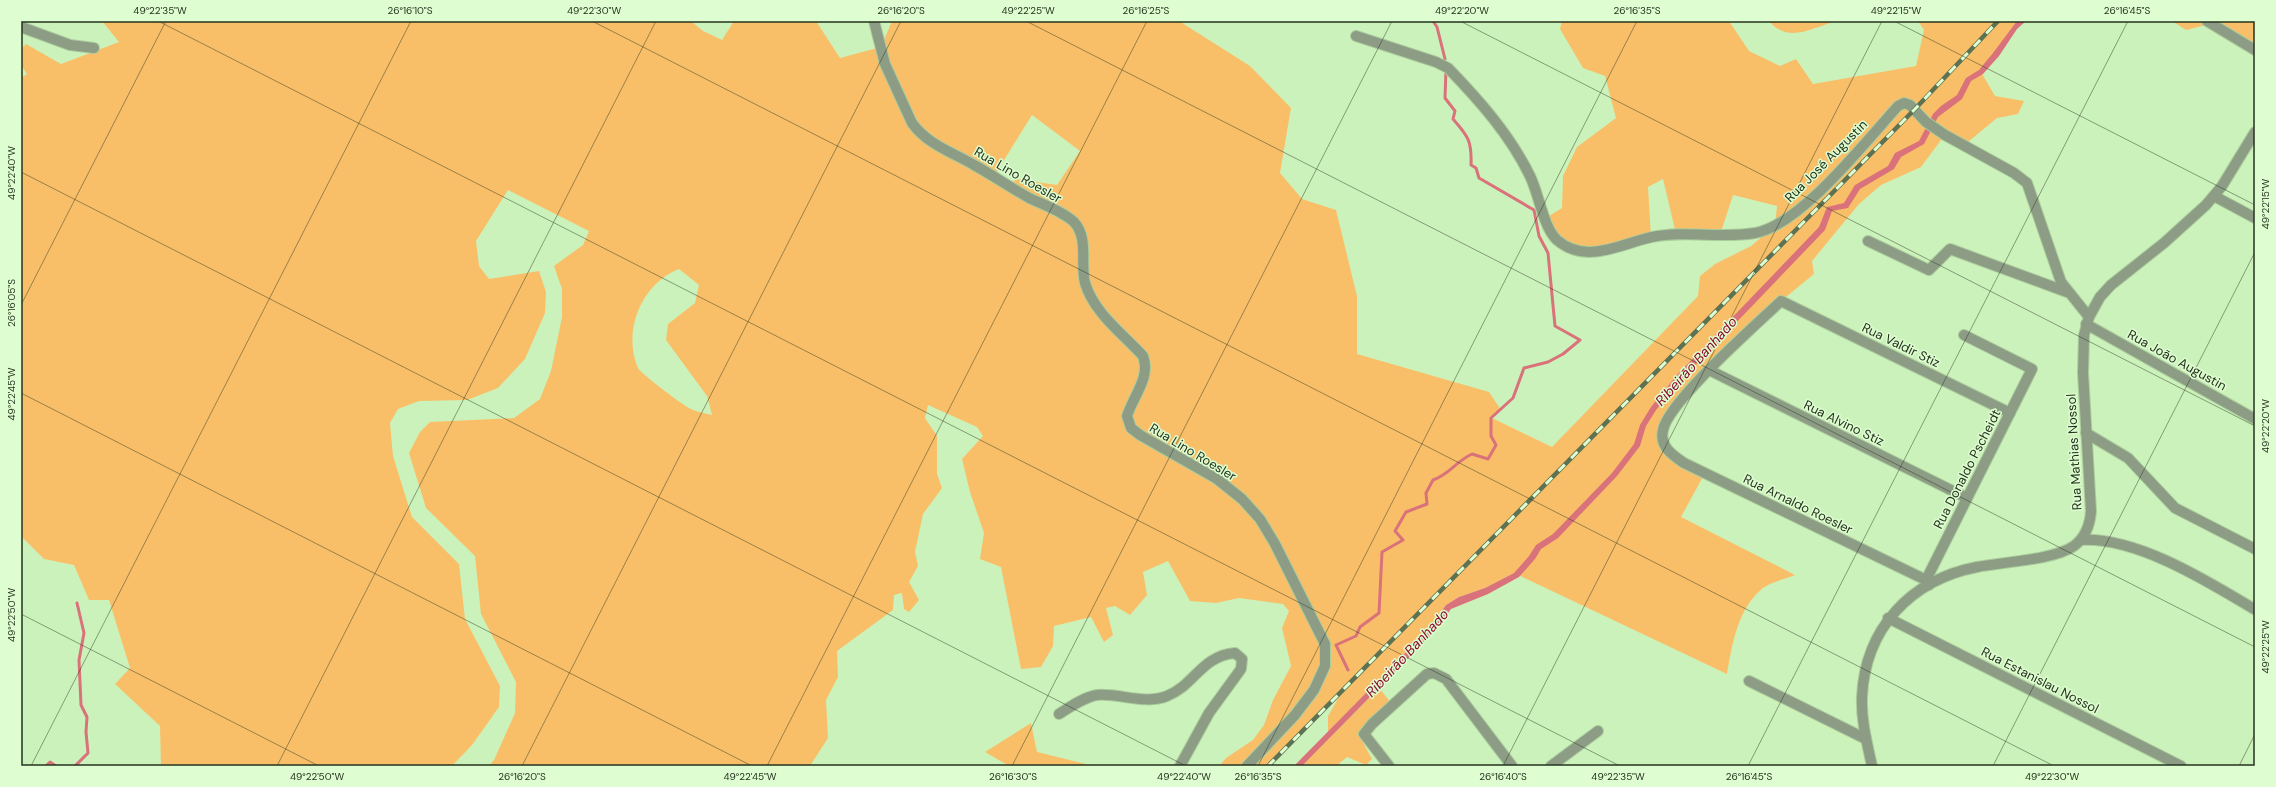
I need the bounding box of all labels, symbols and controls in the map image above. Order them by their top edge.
text: 49°22'35"W [133,4,187,17]
text: 26°16'10"S [387,4,433,17]
text: 49°22'30"W [567,4,621,17]
text: 26°16'20"S [877,4,925,17]
text: 49°22'25"W [1001,4,1055,17]
text: 26°16'25"S [1123,4,1170,17]
text: 49°22'20"W [1435,4,1489,17]
text: 26°16'35"S [1613,4,1661,17]
text: 49°22'15"W [1871,4,1922,17]
text: 26°16'45"S [2104,4,2151,17]
street label: Rua José Augustin [1781,116,1871,206]
street label: Rua Lino Roesler [971,143,1065,207]
text: 49°22'40"W [5,146,18,200]
text: 49°22'15"W [2259,178,2272,229]
text: 26°16'05"S [5,279,18,327]
water label: Ribeirão Banhado [1651,313,1741,409]
street label: Rua Valdir Stiz [1859,319,1943,371]
street label: Rua João Augustin [2124,326,2230,394]
text: 49°22'45"W [5,367,18,420]
street label: Rua Mathias Nossol [2062,393,2086,511]
street label: Rua Alvino Stiz [1801,396,1887,450]
text: 49°22'20"W [2259,399,2272,453]
street label: Rua Donaldo Pscheidt [1929,406,2005,532]
street label: Rua Lino Roesler [1146,419,1240,485]
street label: Rua Arnaldo Roesler [1740,470,1856,538]
text: 49°22'50"W [5,588,18,642]
water label: Ribeirão Banhado [1362,605,1452,701]
text: 49°22'25"W [2259,620,2272,674]
street label: Rua Estanislau Nossol [1978,643,2102,717]
text: 49°22'50"W [290,770,344,783]
text: 26°16'20"S [498,770,546,783]
text: 49°22'45"W [724,770,777,783]
text: 26°16'30"S [989,770,1037,783]
text: 49°22'40"W [1157,770,1211,783]
text: 26°16'35"S [1234,770,1282,783]
text: 26°16'40"S [1479,770,1527,783]
text: 49°22'35"W [1591,770,1645,783]
text: 26°16'45"S [1726,770,1773,783]
text: 49°22'30"W [2025,770,2079,783]

